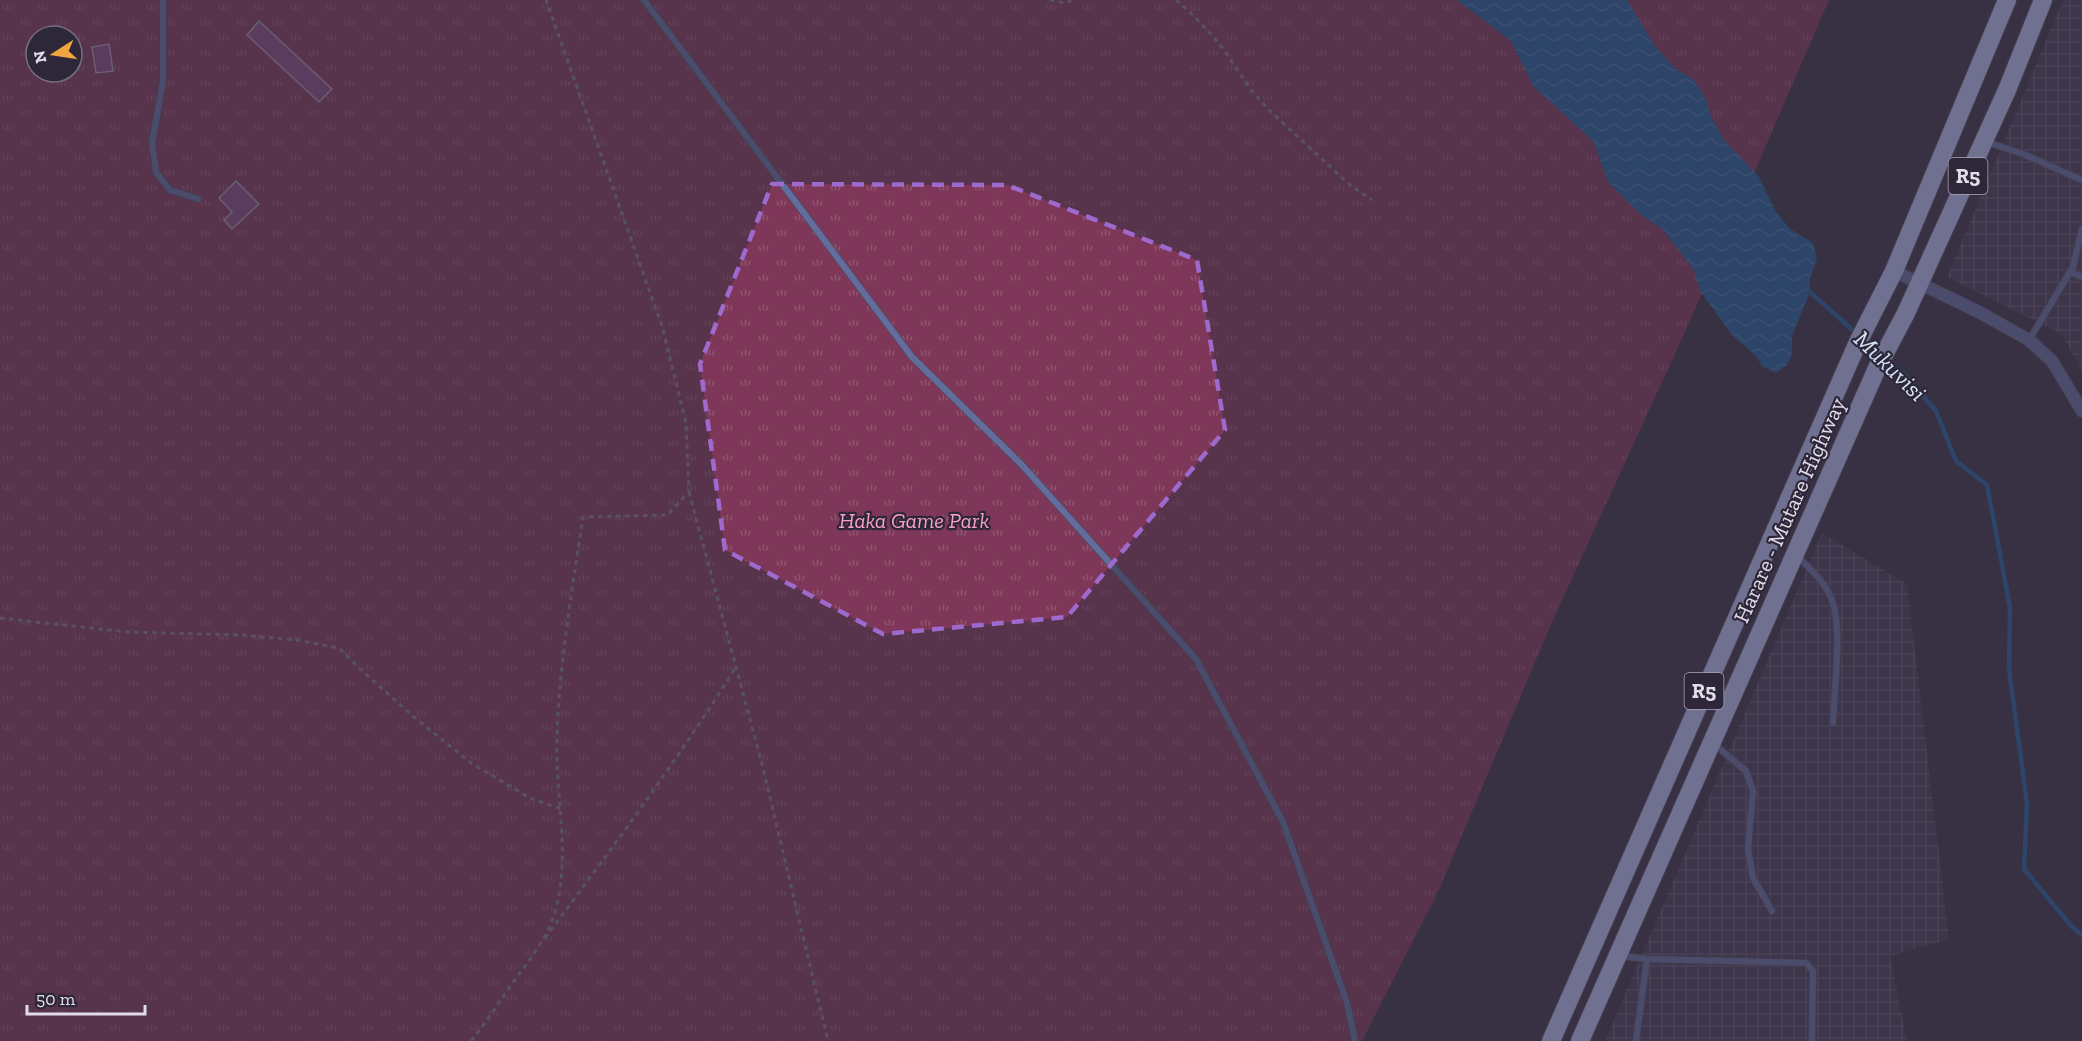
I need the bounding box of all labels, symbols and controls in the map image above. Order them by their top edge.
north arrow [24,24,84,84]
text: N [29,49,50,65]
road number: R5 [1948,158,1988,194]
water label: Mukuvisi [1848,324,1932,407]
street label: Harare - Mutare Highway [1728,393,1852,627]
park label: Haka Game Park [839,507,989,534]
road number: R5 [1684,673,1724,709]
scale bar [27,978,146,1016]
text: 50 m [36,988,76,1010]

